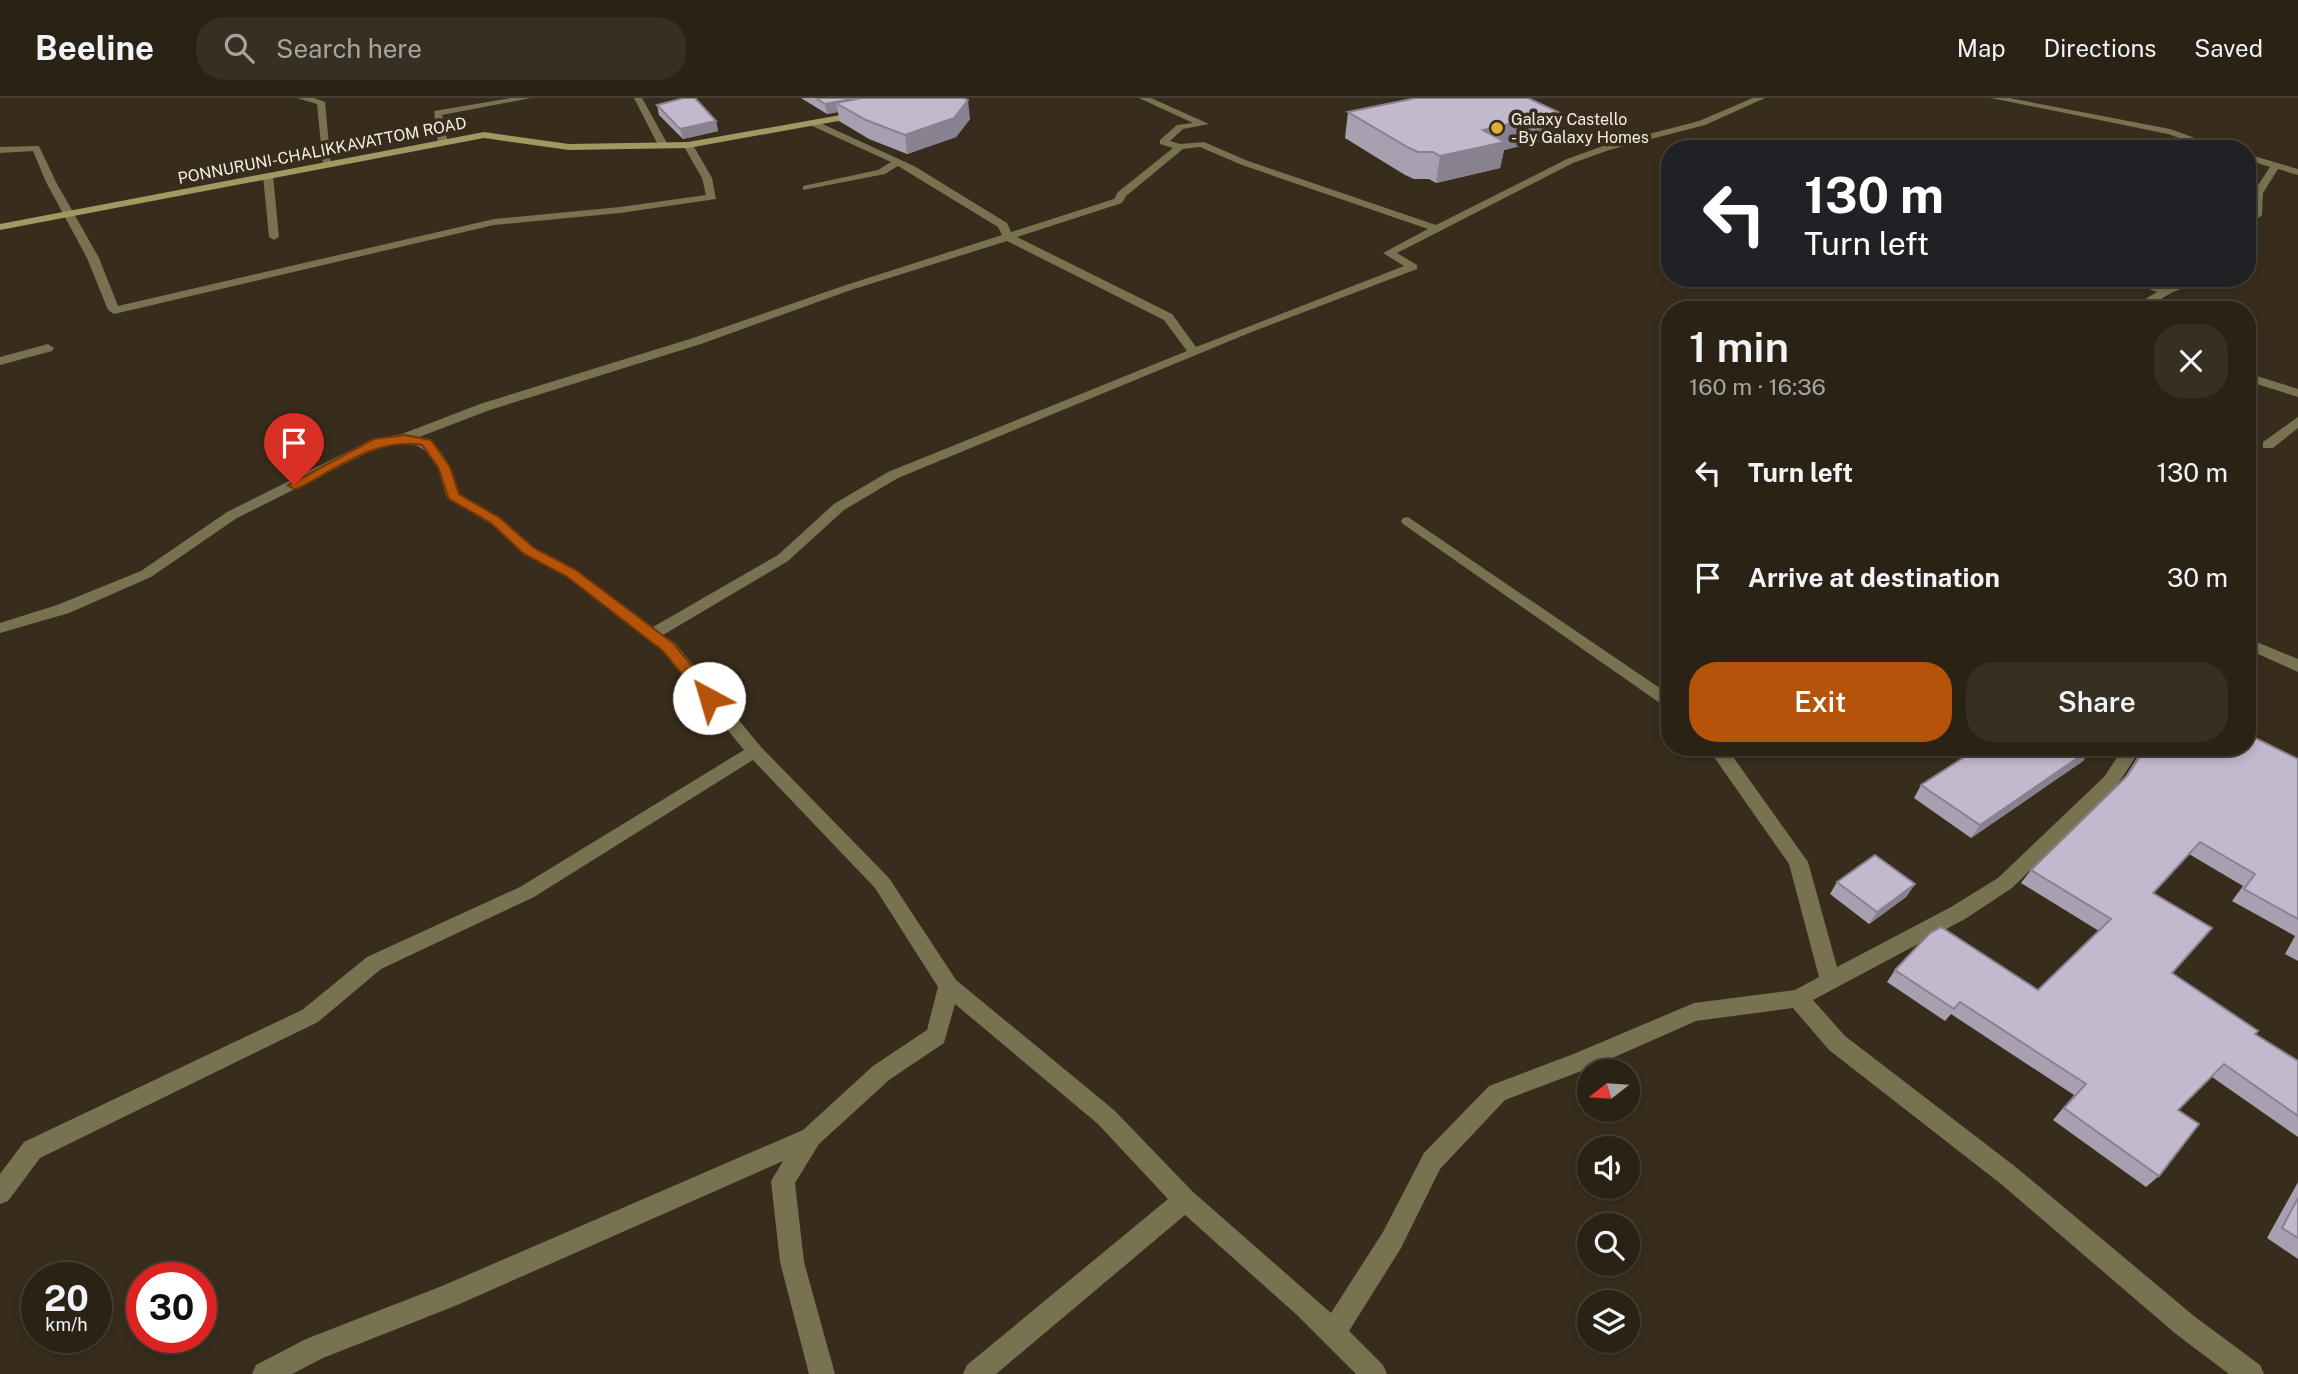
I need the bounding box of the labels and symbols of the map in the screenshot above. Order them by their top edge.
place label: Galaxy Castello - By Galaxy Homes [1511,110,1649,147]
street label: PONNURUNI-CHALIKKAVATTOM ROAD [176,113,468,188]
marker: Galaxy Castello - By Galaxy Homes [1489,120,1505,136]
pin [264,413,324,485]
position arrow [672,661,746,735]
north arrow [1577,1059,1640,1122]
speed limit sign: 30 [126,1262,217,1353]

